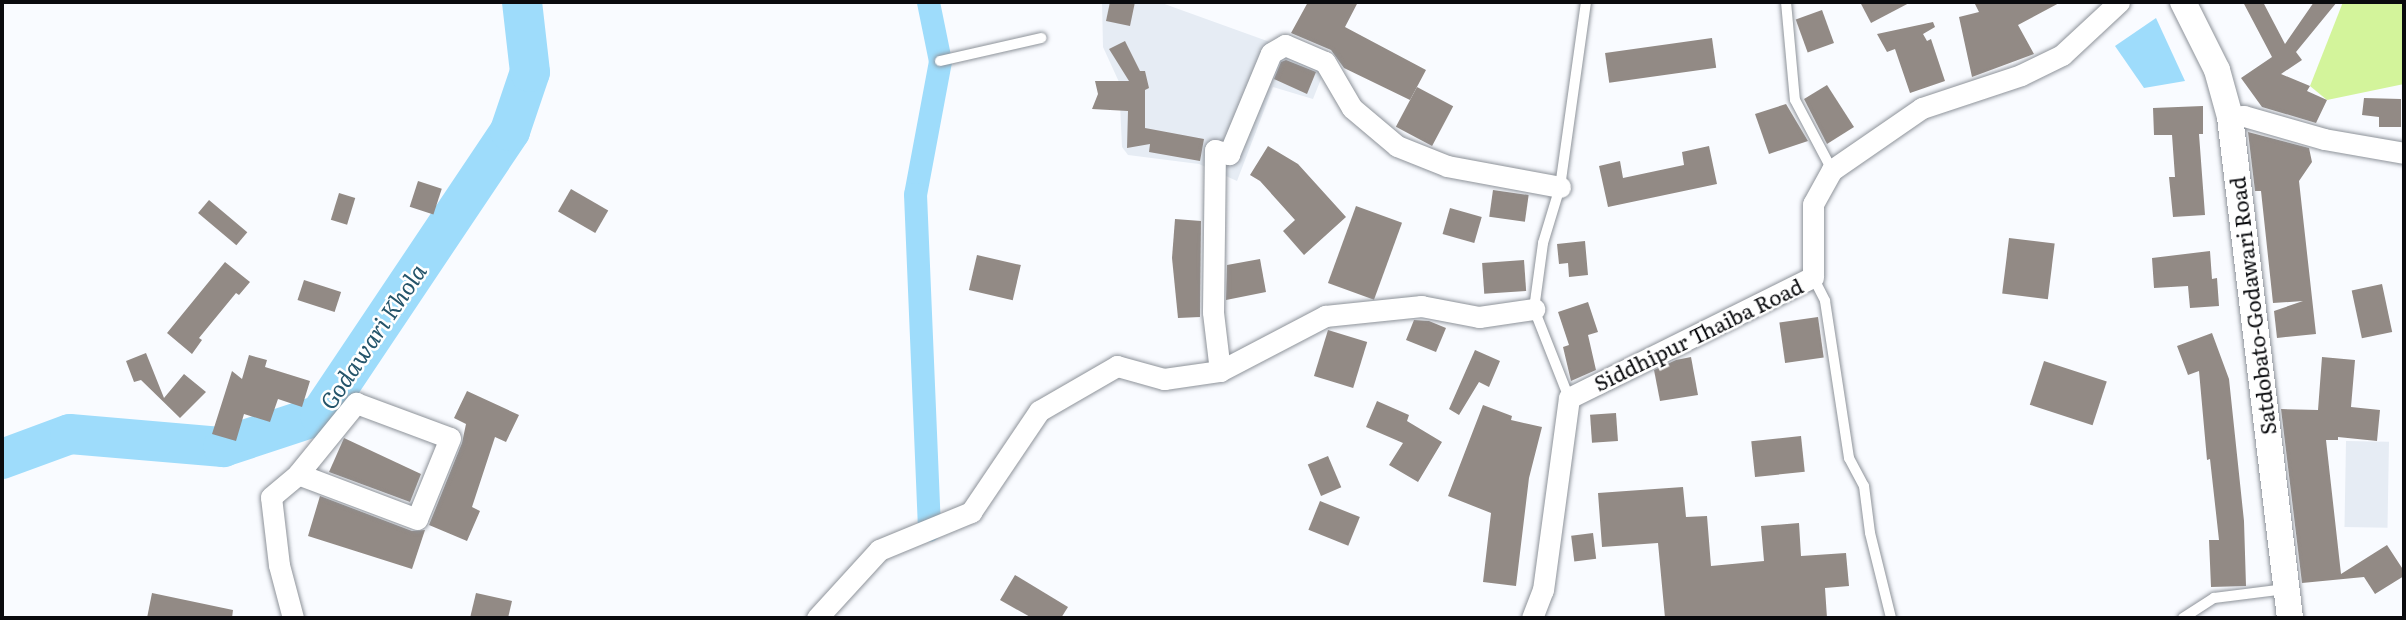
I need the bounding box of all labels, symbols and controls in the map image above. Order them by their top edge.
street label: Satdobato-Godawari Road [2224,176,2280,436]
water label: Godawari Khola [313,258,431,414]
street label: Siddhipur Thaiba Road [1589,272,1807,396]

